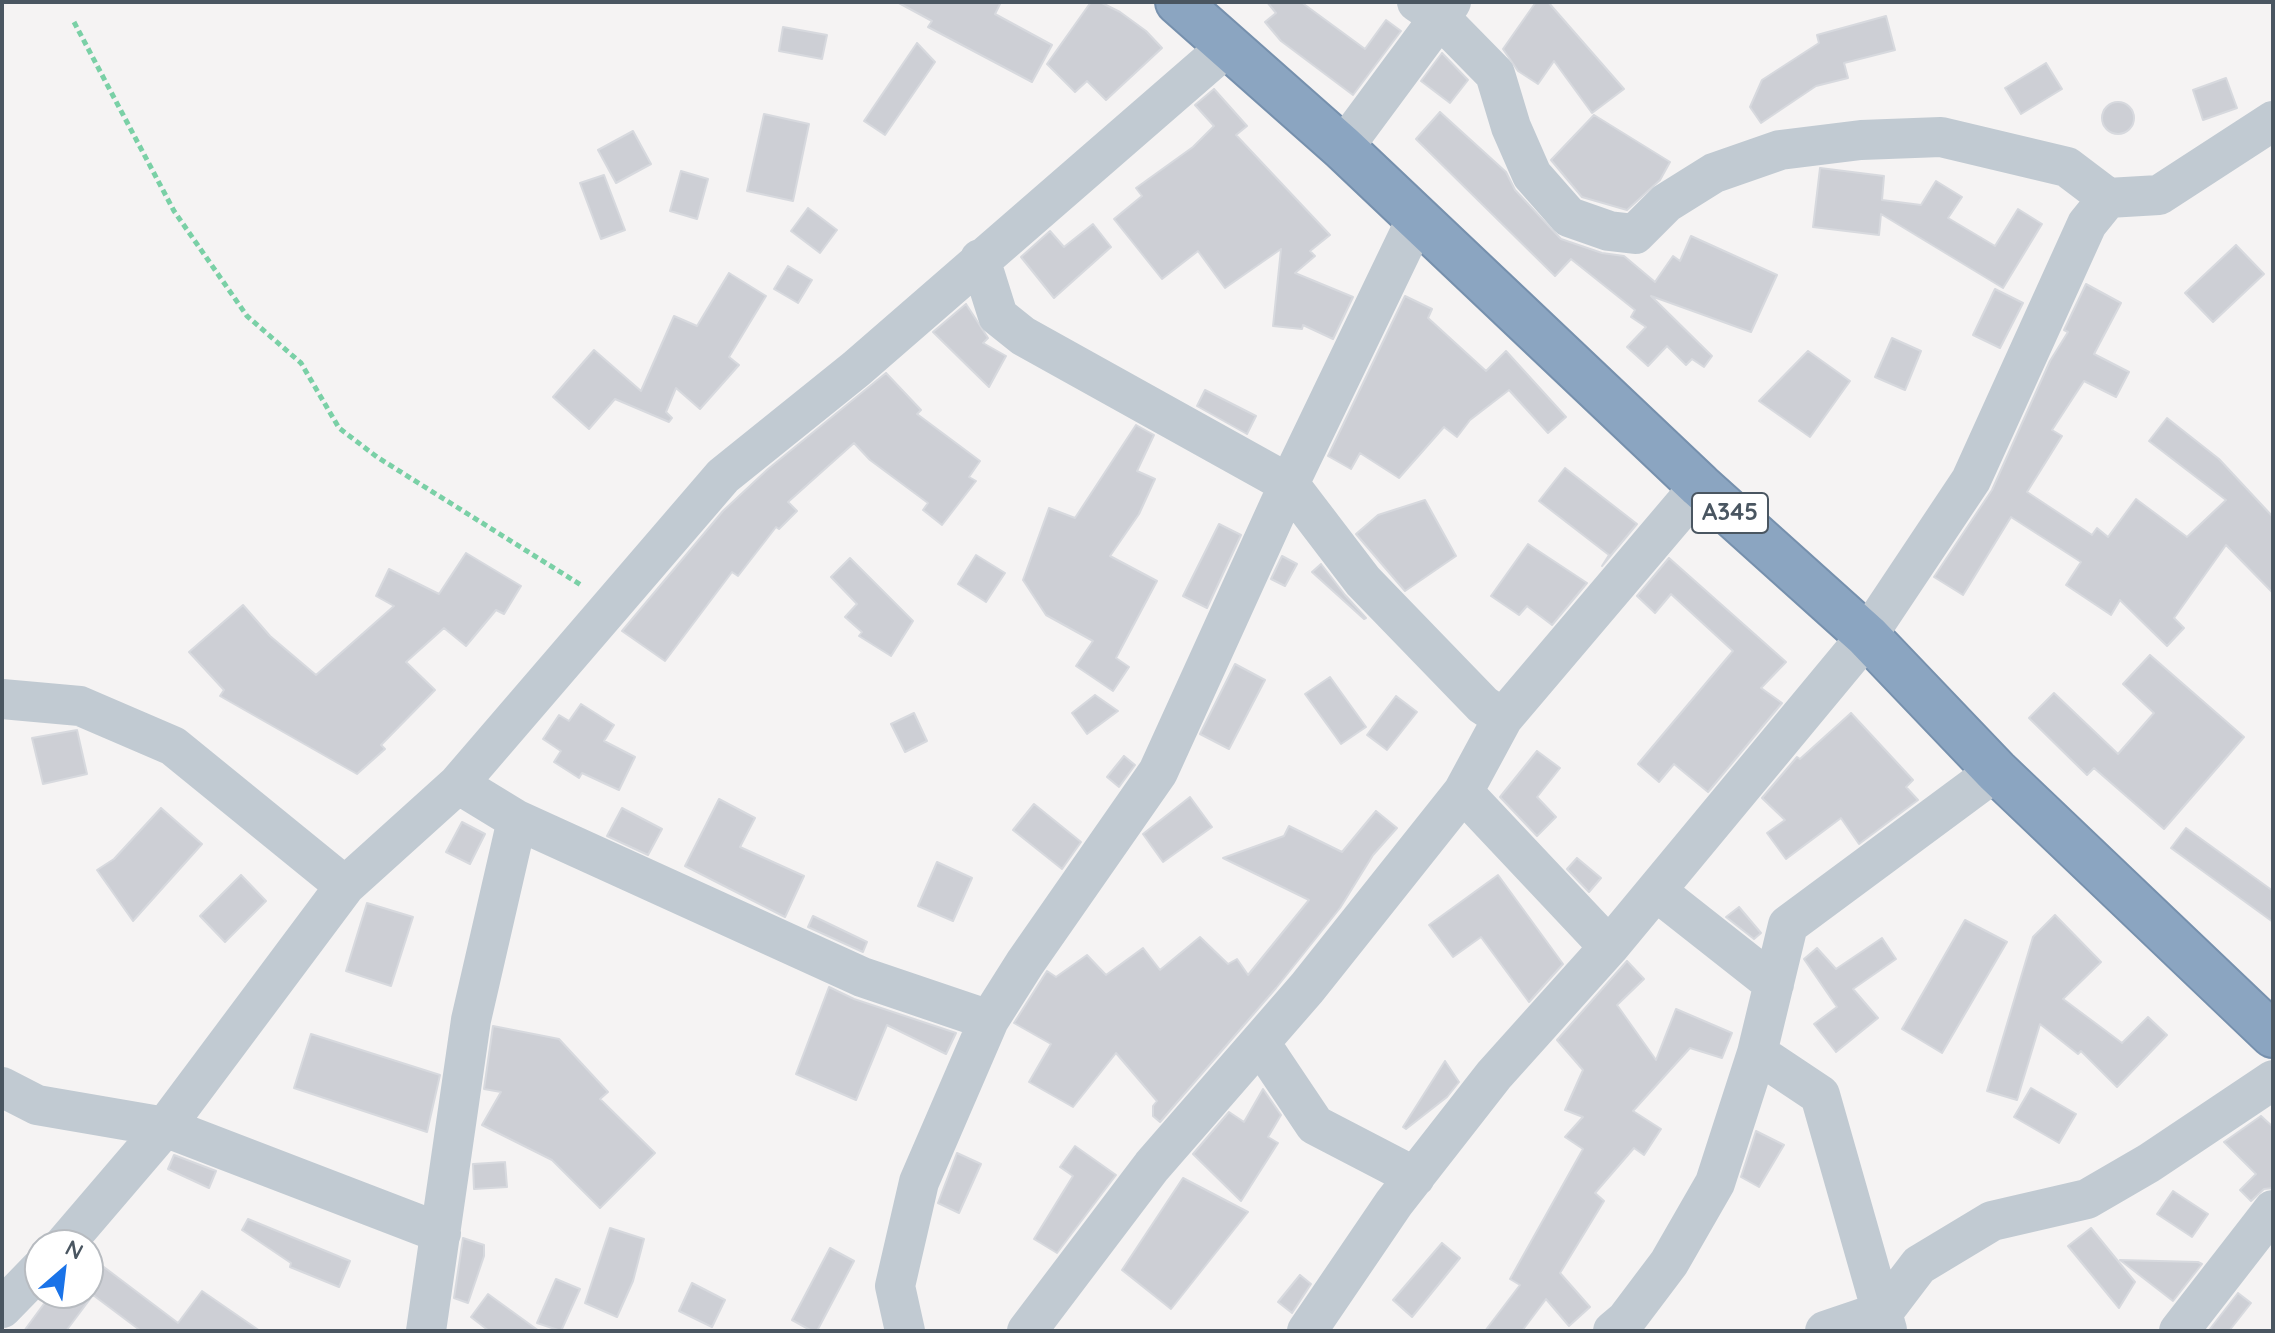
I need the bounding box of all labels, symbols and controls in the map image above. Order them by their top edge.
road number: A345 [1692,493,1768,533]
north arrow [24,1229,104,1309]
text: N [61,1233,88,1266]

